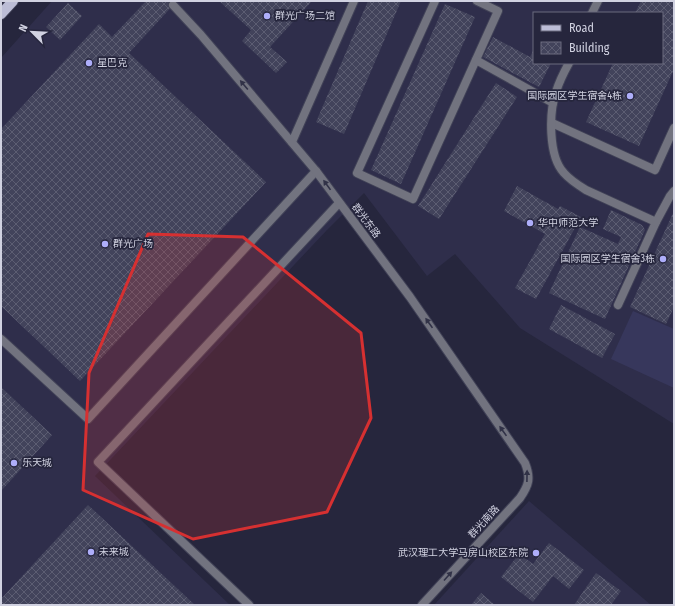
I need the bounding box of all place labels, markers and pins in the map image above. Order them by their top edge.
place label: 群光广场二馆 [275,10,335,22]
marker: 群光广场二馆 [262,11,272,21]
place label: 星巴克 [97,57,127,69]
marker: 星巴克 [84,58,94,68]
place label: 国际园区学生宿舍4栋 [527,90,622,102]
marker: 国际园区学生宿舍4栋 [625,91,635,101]
place label: 华中师范大学 [538,217,598,229]
marker: 华中师范大学 [525,218,535,228]
place label: 群光广场 [113,238,153,250]
marker: 群光广场 [100,239,110,249]
place label: 国际园区学生宿舍3栋 [560,253,655,265]
marker: 国际园区学生宿舍3栋 [658,254,668,264]
place label: 乐天城 [22,457,52,469]
marker: 乐天城 [9,458,19,468]
place label: 未来城 [99,546,129,558]
marker: 未来城 [86,547,96,557]
place label: 武汉理工大学马房山校区东院 [398,547,528,559]
marker: 武汉理工大学马房山校区东院 [531,548,541,558]

